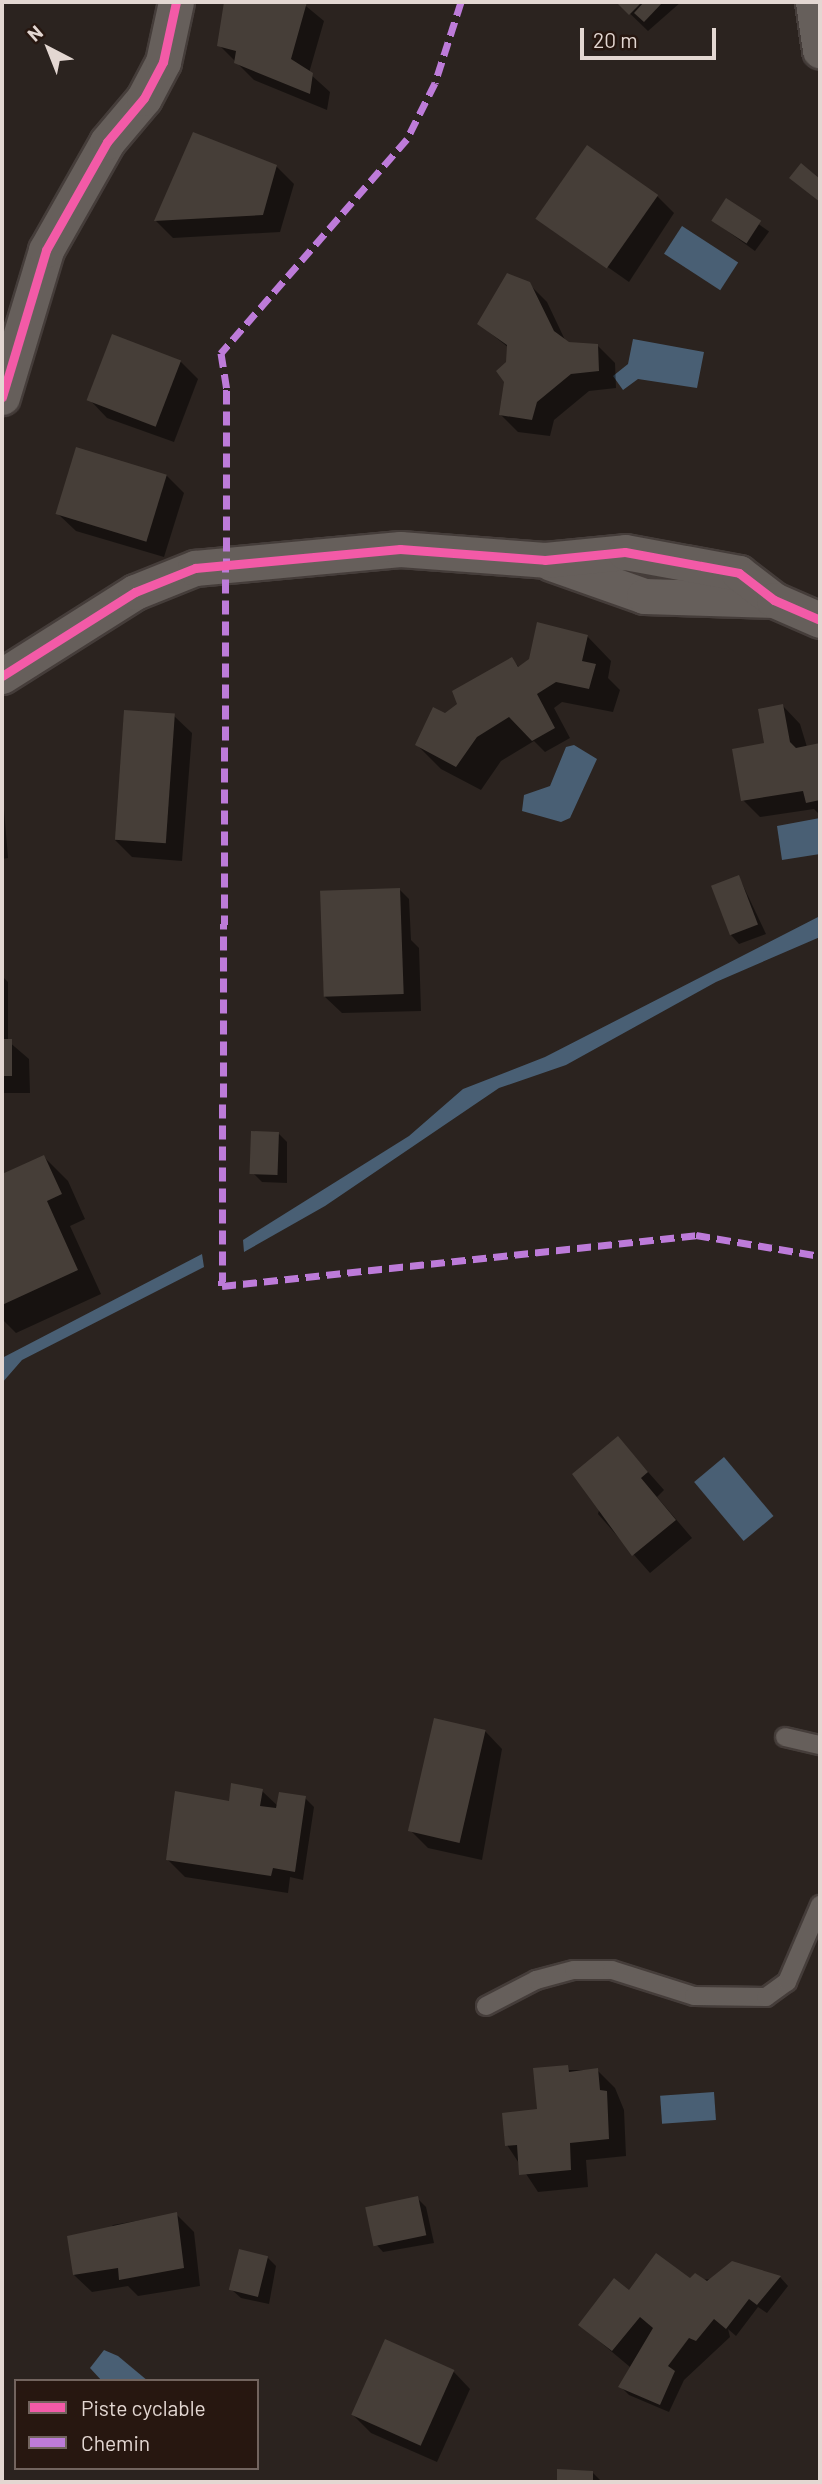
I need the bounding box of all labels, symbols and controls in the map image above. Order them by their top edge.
north arrow [14,14,84,84]
scale bar [584,14,720,58]
text: N [22,20,47,46]
text: 20 m [593,27,638,52]
legend [14,2379,259,2470]
text: Piste cyclable [81,2395,206,2420]
text: Chemin [81,2430,150,2455]

